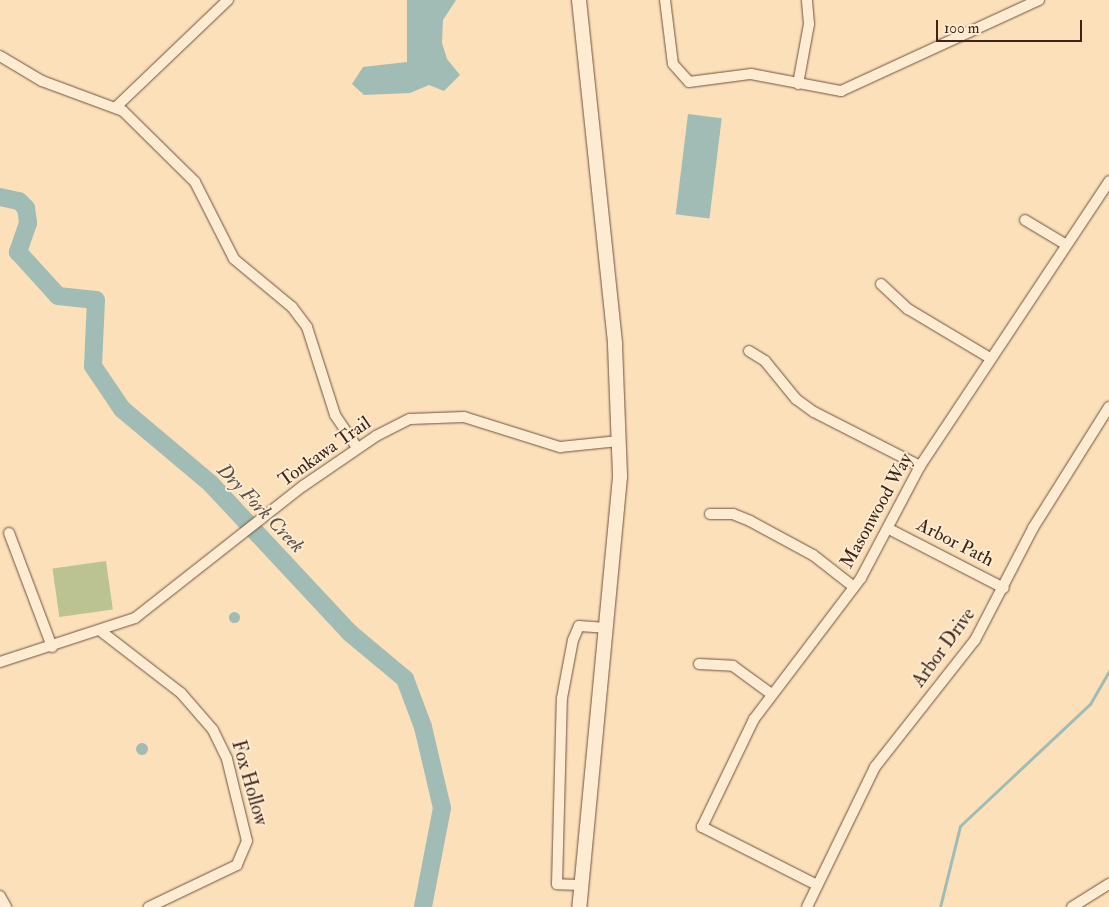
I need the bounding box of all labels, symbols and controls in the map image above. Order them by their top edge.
scale bar [939,10,1085,42]
text: 100 m [944,19,979,38]
street label: Tonkawa Trail [274,412,376,492]
street label: Masonwood Way [836,449,918,573]
water label: Dry Fork Creek [212,458,310,558]
street label: Arbor Path [913,514,997,572]
street label: Arbor Drive [908,604,980,692]
street label: Fox Hollow [226,738,272,828]

